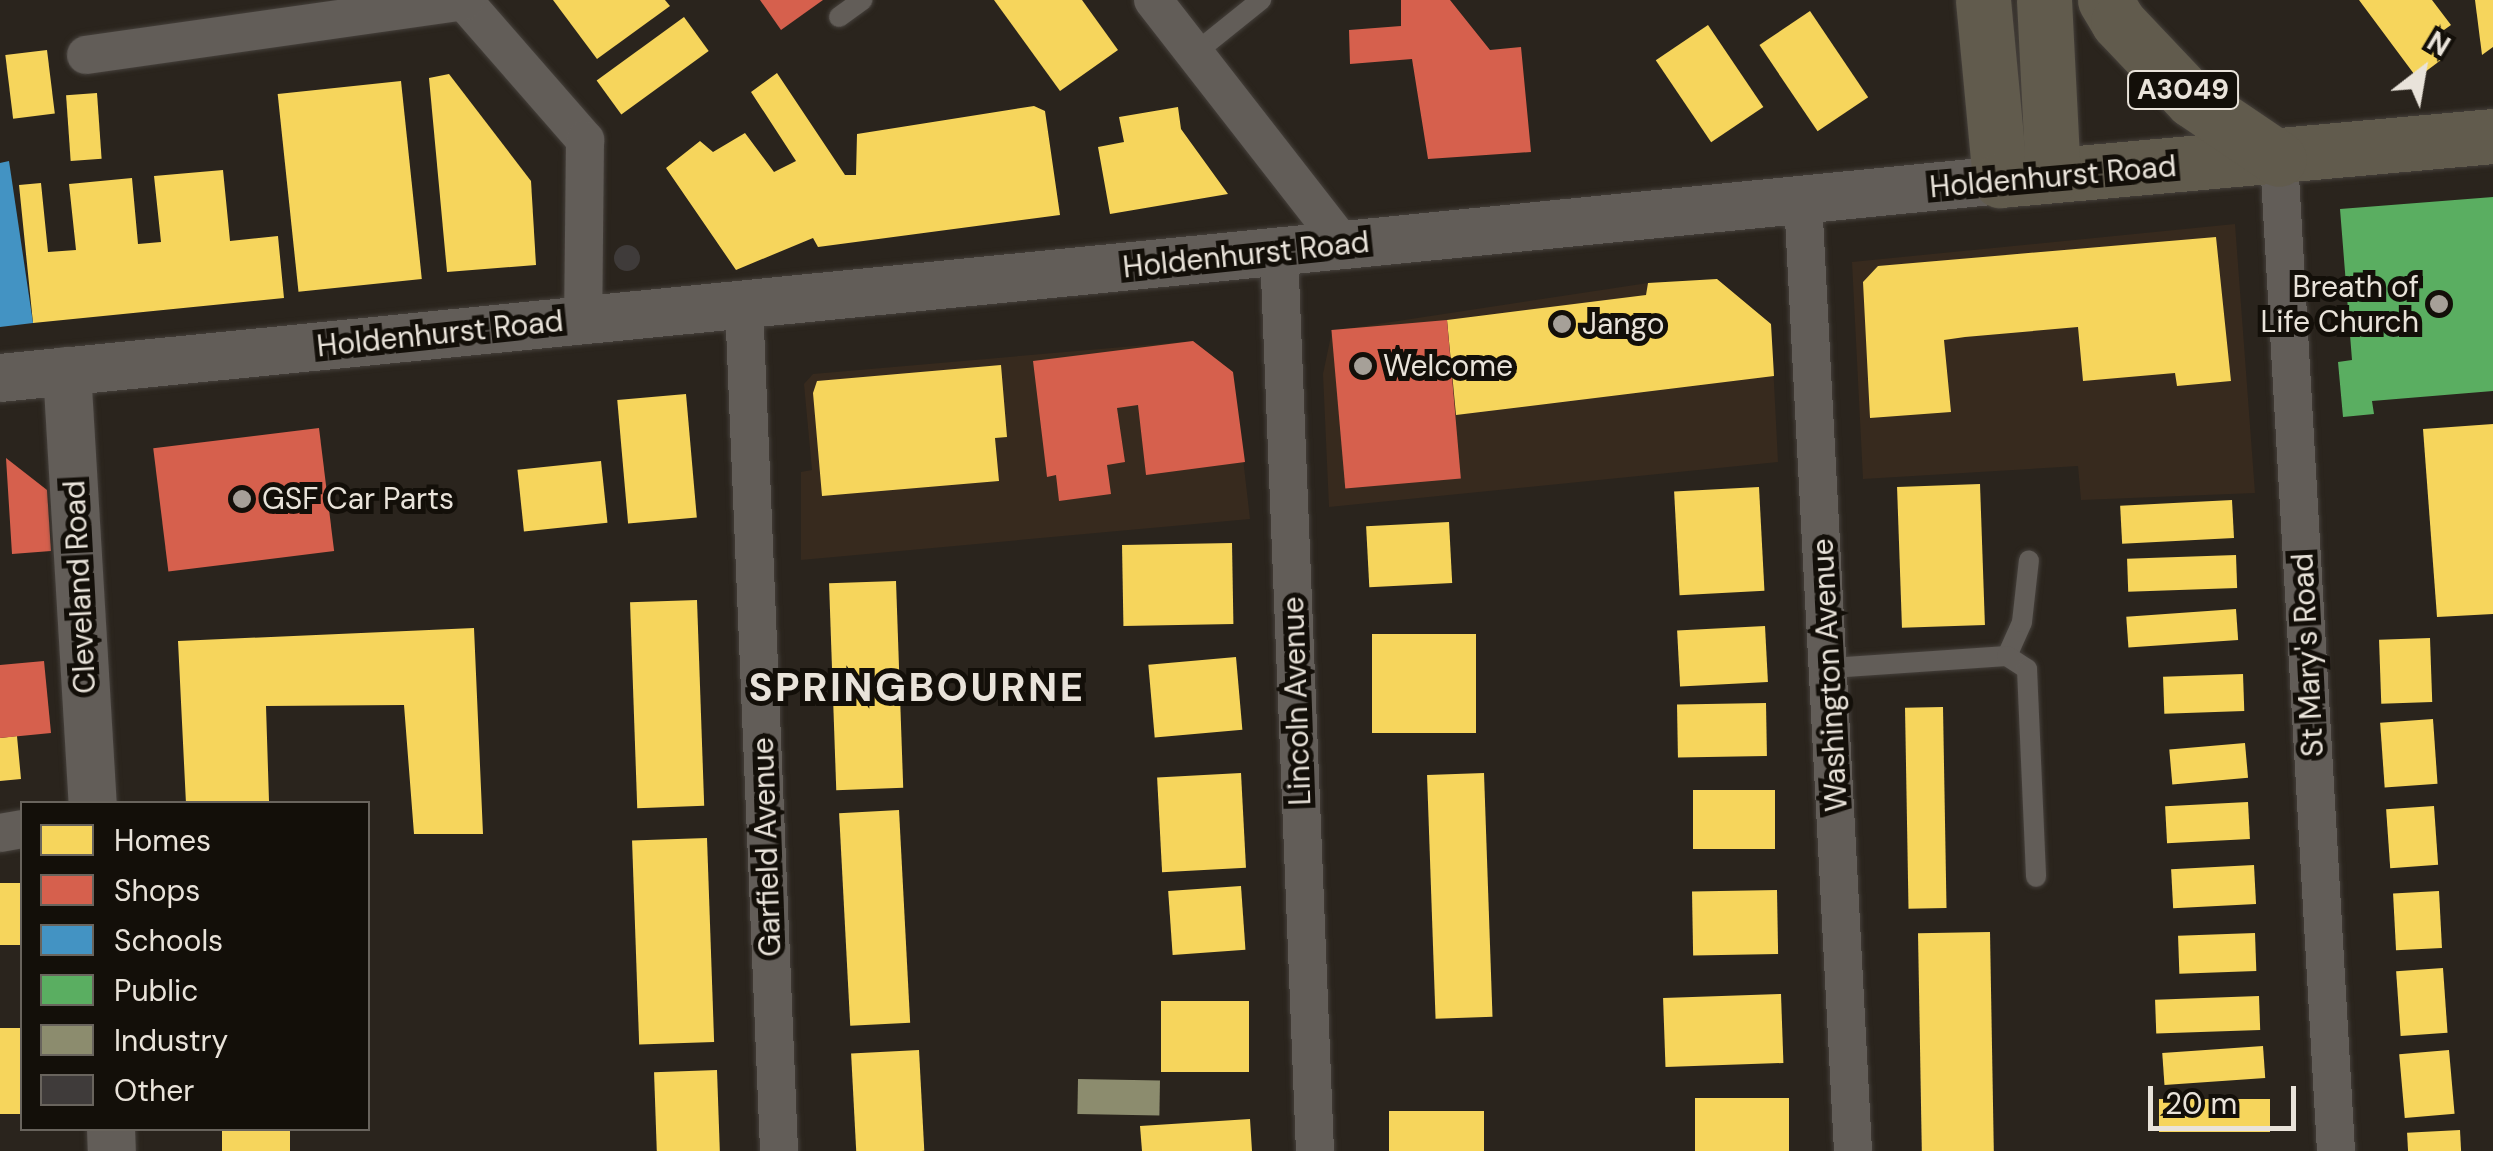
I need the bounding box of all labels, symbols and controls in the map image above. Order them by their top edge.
north arrow [2373,20,2473,120]
text: N [2420,23,2457,65]
road number: A3049 [2126,67,2240,113]
street label: Holdenhurst Road [1928,148,2178,206]
street label: Holdenhurst Road [1121,224,1371,286]
place label: Breath of Life Church [2260,269,2419,340]
marker: Breath of Life Church [2428,293,2450,315]
street label: Holdenhurst Road [315,303,565,365]
place label: Jango [1582,306,1664,342]
marker: Jango [1551,313,1573,335]
place label: Welcome [1383,348,1513,384]
marker: Welcome [1352,355,1374,377]
street label: Cleveland Road [56,479,104,695]
place label: GSF Car Parts [262,481,454,517]
marker: GSF Car Parts [231,488,253,510]
street label: Washington Avenue [1805,537,1855,813]
street label: St Mary's Road [2285,552,2331,758]
street label: Lincoln Avenue [1275,596,1319,806]
district label: SPRINGBOURNE [748,663,1086,711]
street label: Garfield Avenue [745,737,789,957]
legend [20,801,370,1131]
text: Homes [114,821,211,860]
text: Shops [114,871,200,910]
text: Schools [114,921,223,960]
text: Public [114,971,198,1010]
text: Industry [114,1021,228,1060]
scale bar [2153,1066,2300,1128]
text: Other [114,1071,194,1110]
text: 20 m [2165,1084,2237,1123]

